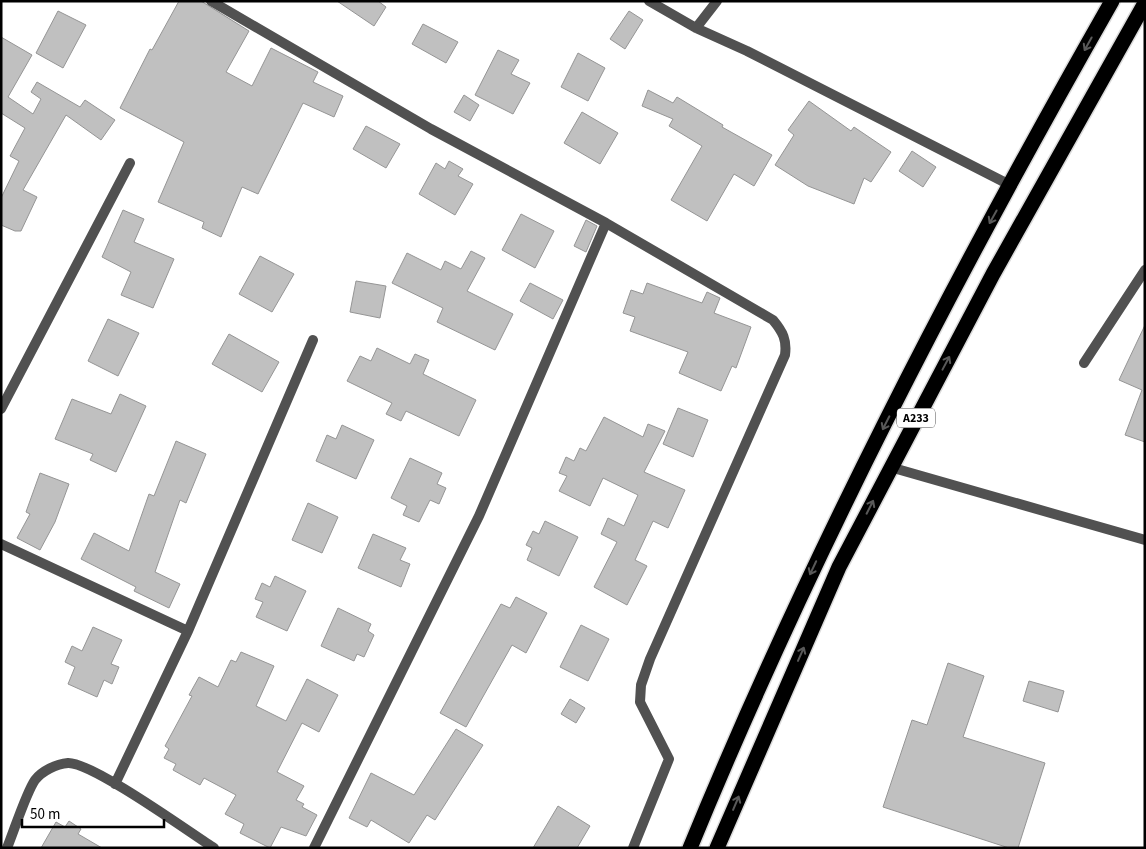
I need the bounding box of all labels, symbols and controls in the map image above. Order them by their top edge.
one-way arrow [1083,36,1092,51]
one-way arrow [987,209,997,223]
one-way arrow [941,356,951,371]
road number: A233 [897,408,935,428]
one-way arrow [881,415,890,430]
one-way arrow [865,499,875,514]
one-way arrow [807,560,817,575]
one-way arrow [796,647,806,662]
scale bar [22,796,165,828]
one-way arrow [732,796,742,811]
text: 50 m [30,804,60,825]

